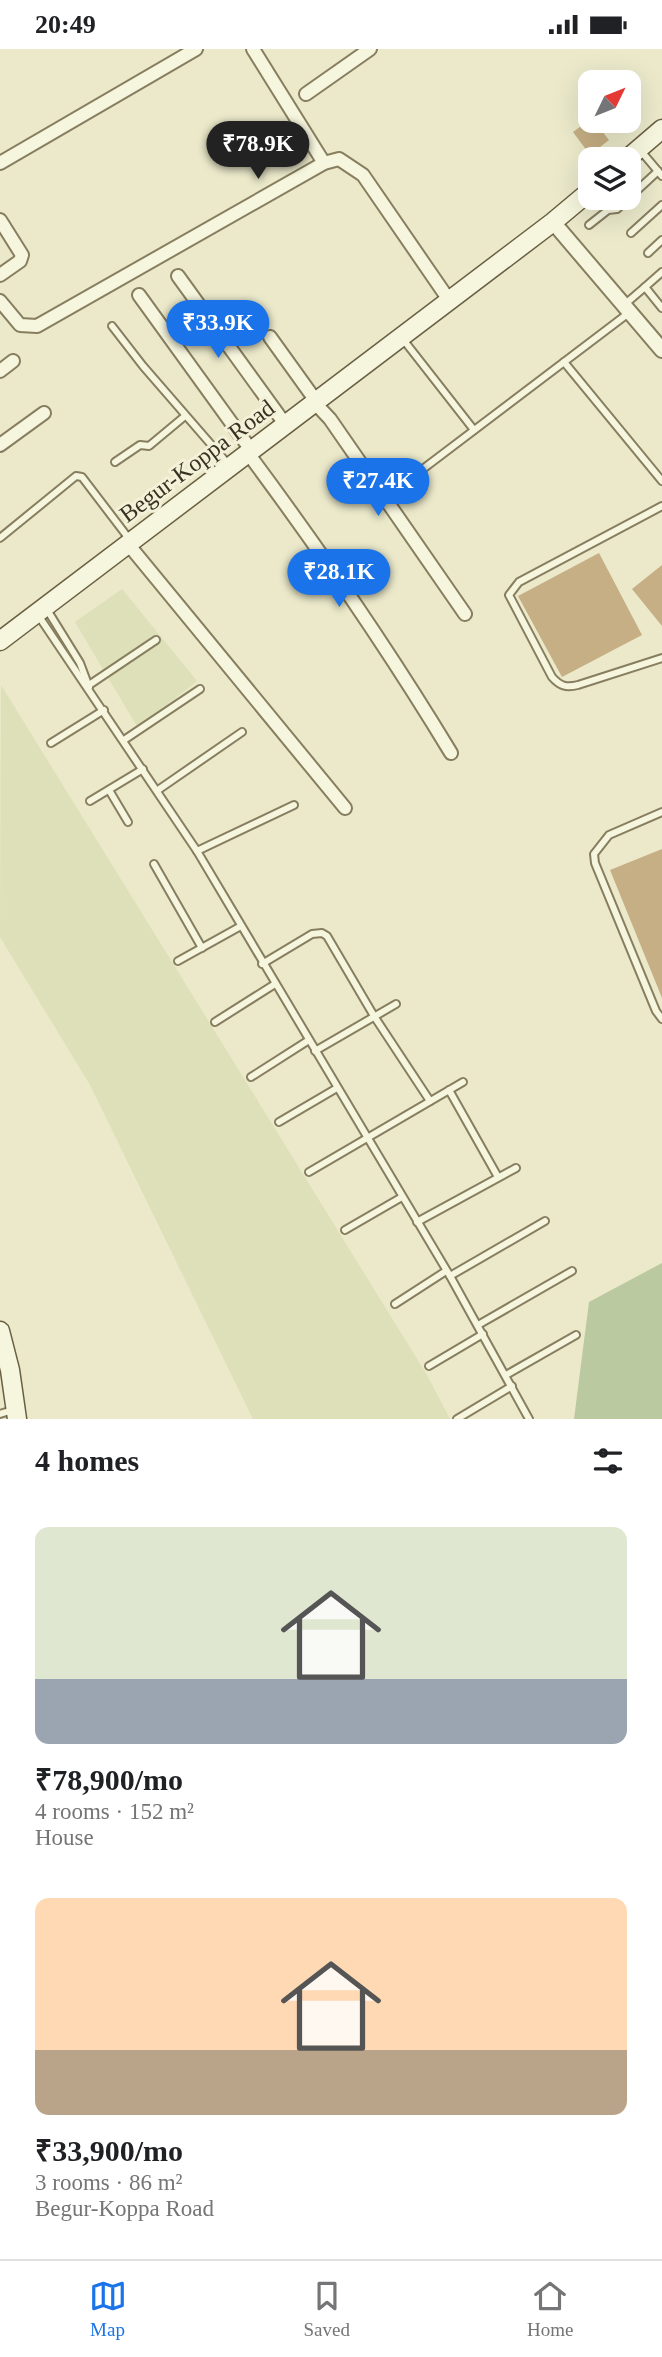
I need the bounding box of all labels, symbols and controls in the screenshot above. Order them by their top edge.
text: 20:49 [35,10,96,39]
north arrow [578,70,640,133]
map controls [578,70,641,210]
pin: ₹78.9K [201,121,315,181]
text: ₹78.9K [222,131,294,156]
button: layers [578,147,641,210]
pin: ₹33.9K [161,301,275,360]
text: ₹33.9K [182,310,254,335]
street label: Begur-Koppa Road [115,394,279,528]
pin: ₹27.4K [321,459,435,518]
text: ₹27.4K [342,468,414,493]
pin: ₹28.1K [282,549,396,609]
text: ₹28.1K [303,559,375,584]
icon: filters [589,1442,627,1480]
text: 4 homes [35,1444,139,1477]
icon: home [268,1572,394,1698]
text: ₹78,900/mo [35,1763,183,1796]
text: 4 rooms · 152 m² [35,1799,194,1824]
text: House [35,1825,94,1850]
icon: home [268,1943,394,2069]
text: ₹33,900/mo [35,2134,183,2167]
text: 3 rooms · 86 m² [35,2170,182,2195]
text: Begur-Koppa Road [35,2196,214,2221]
tab: Map [89,2277,127,2341]
tab: Saved [304,2277,350,2341]
tab: Home [527,2277,573,2341]

